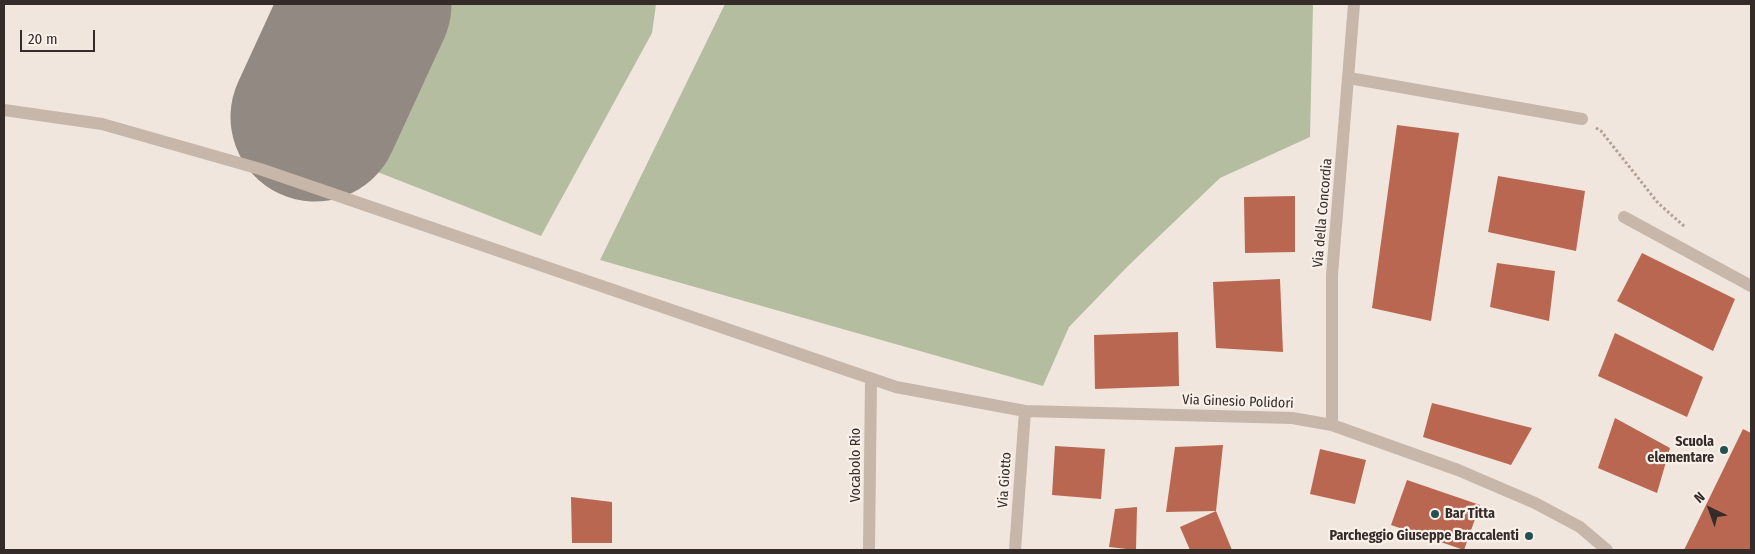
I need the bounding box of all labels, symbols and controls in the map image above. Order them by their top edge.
scale bar [22,20,98,52]
text: 20 m [28,30,58,48]
street label: Via della Concordia [1310,158,1336,268]
street label: Via Ginesio Polidori [1182,392,1294,412]
street label: Vocabolo Rio [848,428,864,502]
place label: Scuola elementare [1647,434,1714,467]
marker: Scuola elementare [1718,444,1730,456]
street label: Via Giotto [995,451,1015,509]
north arrow [1685,484,1735,534]
text: N [1691,488,1708,507]
place label: Bar Titta [1445,506,1495,522]
marker: Bar Titta [1429,508,1441,520]
place label: Parcheggio Giuseppe Braccalenti [1329,528,1519,544]
marker: Parcheggio Giuseppe Braccalenti [1523,530,1535,542]

